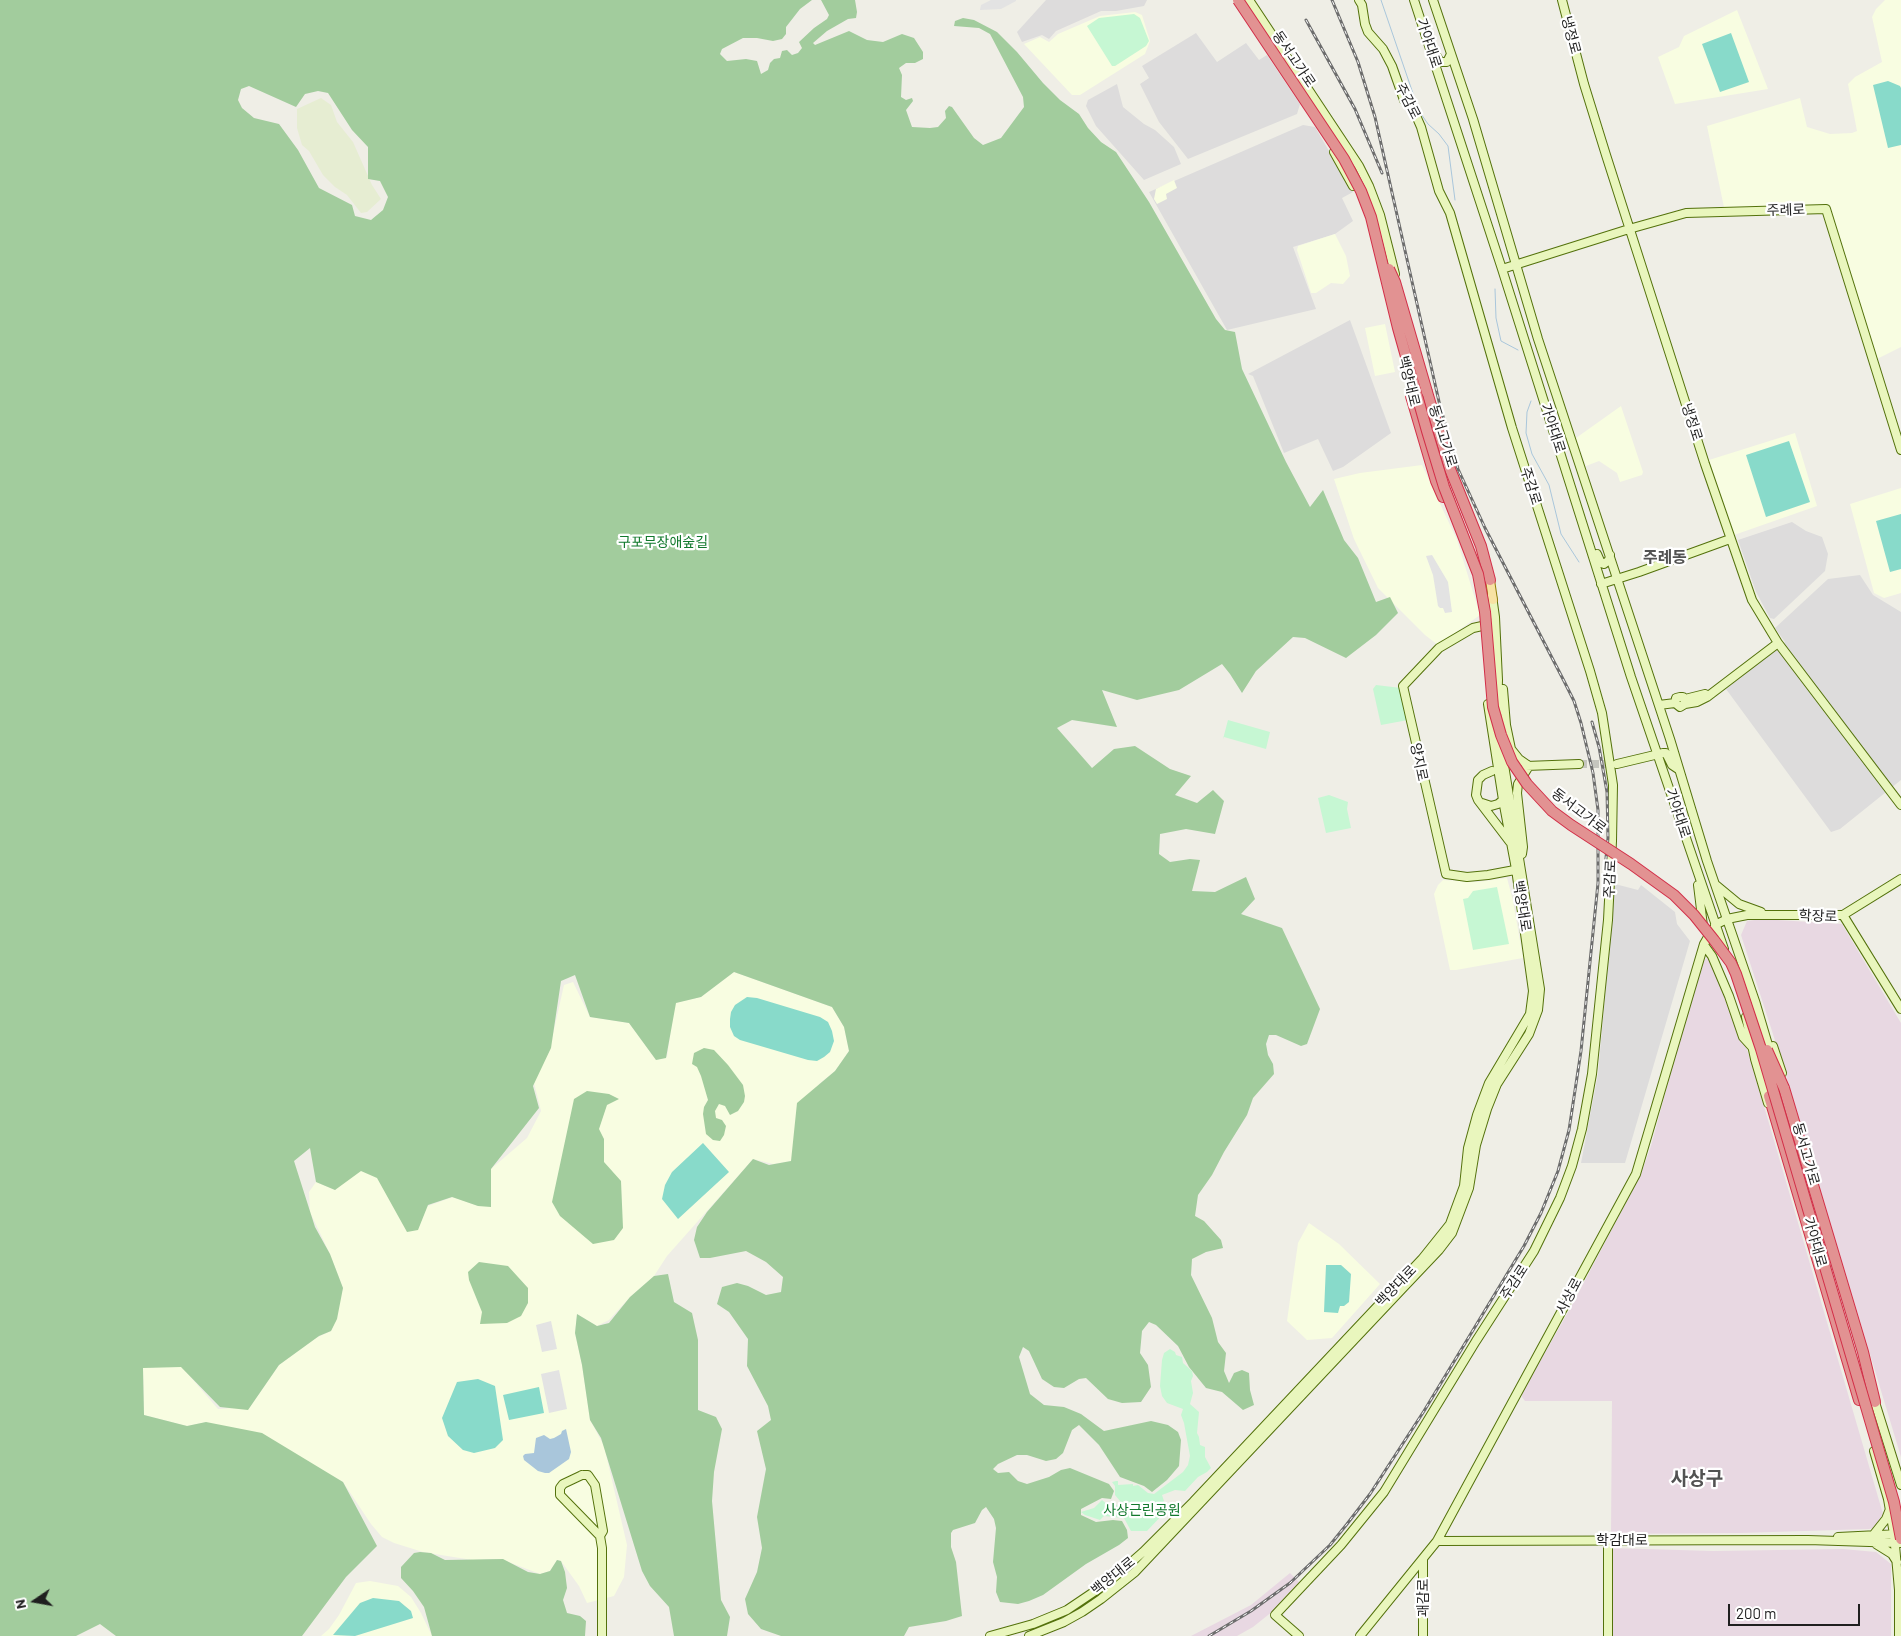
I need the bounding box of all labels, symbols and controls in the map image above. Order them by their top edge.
street label: 냉정로 [1558,14,1584,56]
street label: 가야대로 [1413,16,1445,70]
street label: 동서고가로 [1269,28,1319,90]
street label: 주감로 [1392,80,1424,122]
street label: 주례로 [1766,201,1806,219]
street label: 백양대로 [1395,354,1423,408]
street label: 가야대로 [1537,401,1569,455]
street label: 냉정로 [1678,401,1706,443]
street label: 동서고가로 [1426,403,1460,469]
street label: 주감로 [1517,465,1545,507]
park label: 구포무장애숲길 [618,534,708,550]
district label: 주례동 [1643,548,1687,568]
street label: 양지로 [1407,741,1431,783]
street label: 동서고가로 [1548,785,1610,837]
street label: 가야대로 [1662,786,1694,840]
street label: 주감로 [1601,859,1619,899]
street label: 백양대로 [1510,879,1534,933]
street label: 학장로 [1798,907,1838,925]
street label: 동서고가로 [1789,1121,1823,1187]
street label: 가야대로 [1800,1215,1830,1269]
street label: 주감로 [1496,1261,1532,1303]
street label: 백양대로 [1372,1262,1420,1310]
street label: 사상로 [1553,1275,1585,1317]
district label: 사상구 [1671,1468,1723,1490]
park label: 사상근린공원 [1103,1502,1181,1518]
street label: 학감대로 [1596,1532,1648,1548]
street label: 백양대로 [1088,1553,1138,1599]
north arrow [10,1576,60,1626]
street label: 괘감로 [1415,1579,1431,1617]
scale bar [1731,1594,1864,1626]
text: N [11,1598,29,1611]
text: 200 m [1736,1604,1776,1622]

